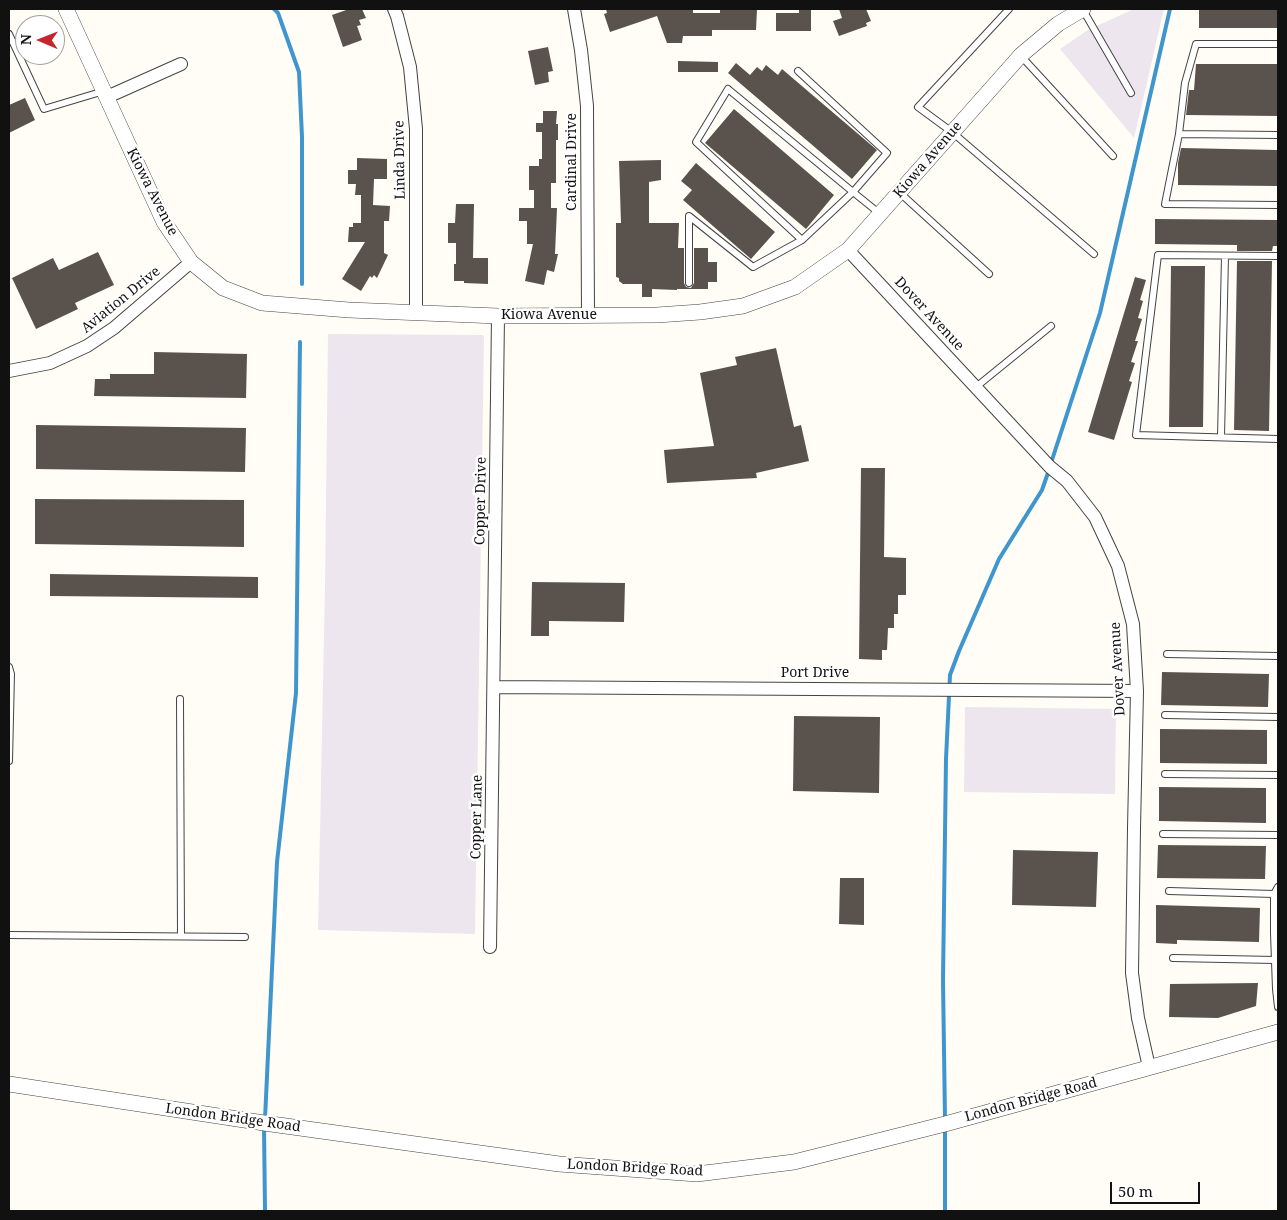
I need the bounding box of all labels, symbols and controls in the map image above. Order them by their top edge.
north arrow [15,15,65,65]
text: N [16,34,35,45]
street label: Cardinal Drive [564,113,580,211]
street label: Kiowa Avenue [890,118,966,202]
street label: Linda Drive [391,120,409,200]
street label: Kiowa Avenue [123,145,181,239]
street label: Aviation Drive [78,263,164,337]
street label: Dover Avenue [891,274,967,354]
street label: Kiowa Avenue [501,307,597,323]
street label: Copper Drive [472,457,490,545]
street label: Dover Avenue [1107,622,1129,716]
street label: Port Drive [781,665,849,681]
street label: Copper Lane [468,775,486,859]
street label: London Bridge Road [963,1074,1099,1126]
street label: London Bridge Road [164,1100,302,1136]
street label: London Bridge Road [566,1156,704,1180]
scale bar [1112,1172,1202,1204]
text: 50 m [1118,1181,1153,1201]

